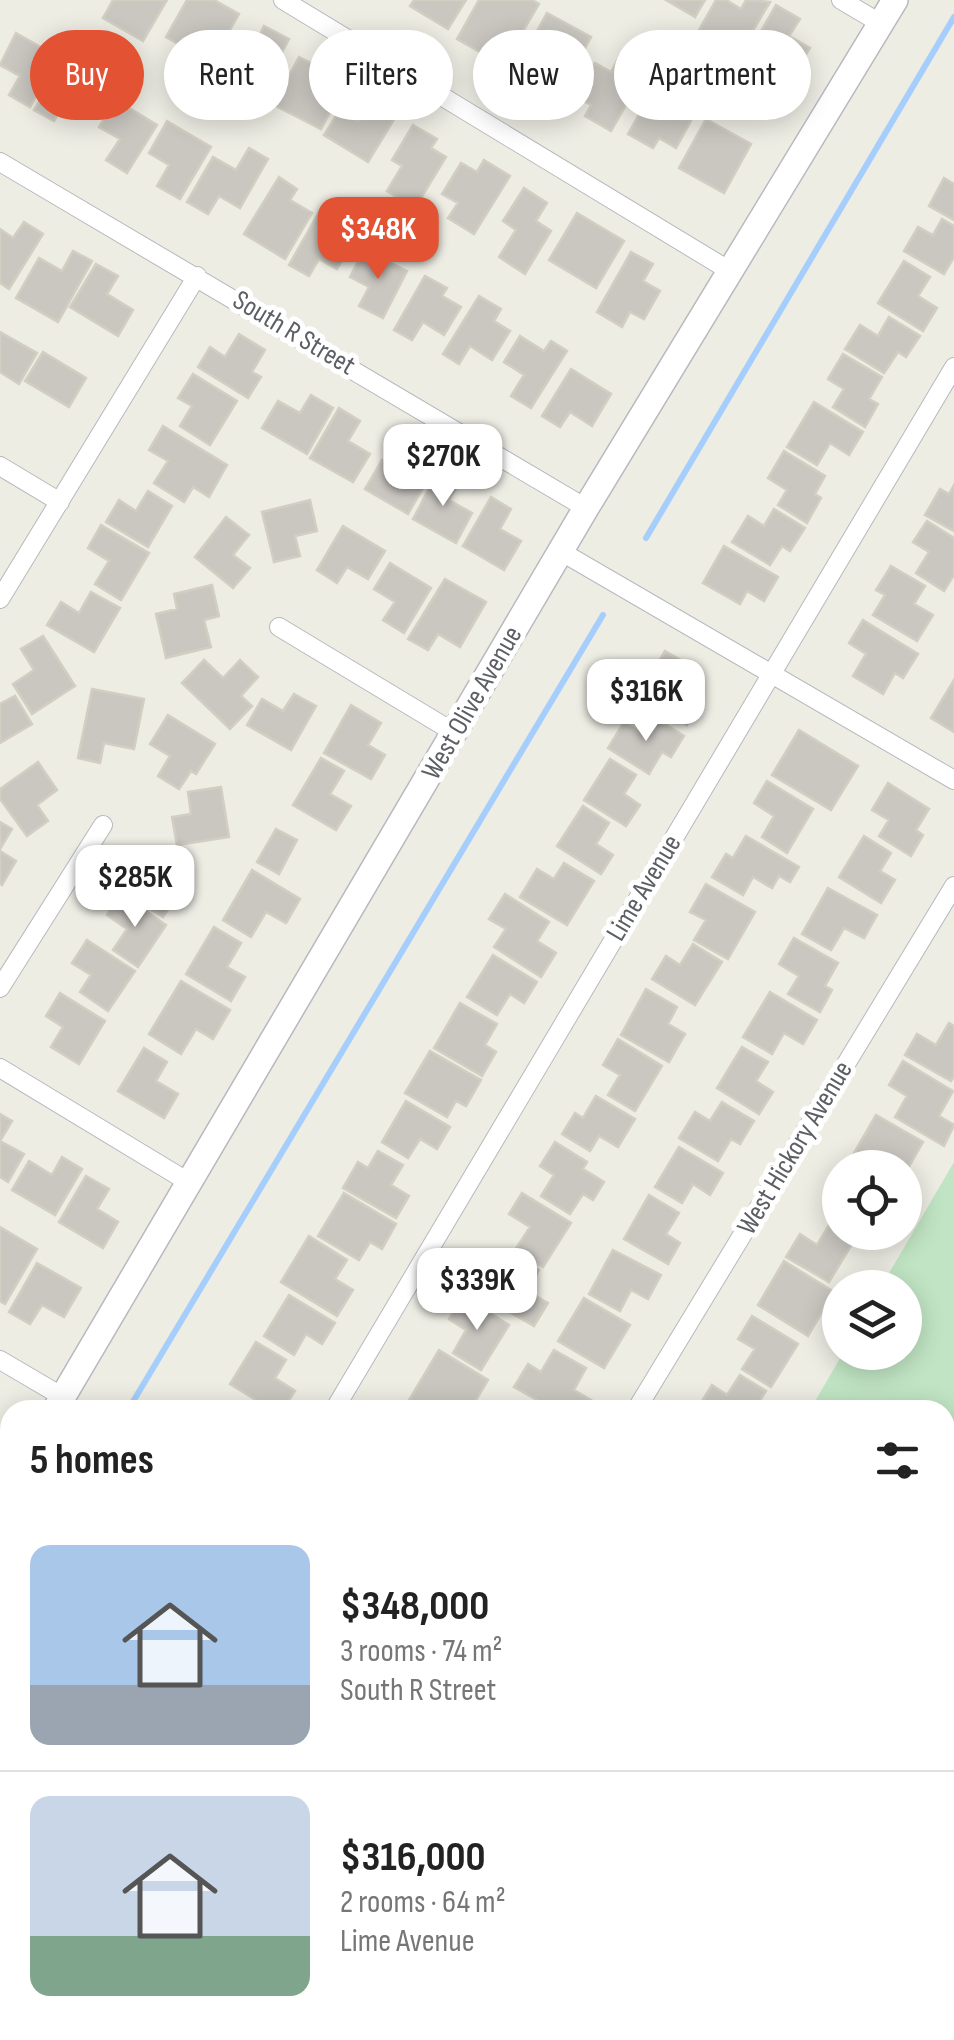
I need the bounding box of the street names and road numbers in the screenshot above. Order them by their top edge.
street label: South R Street [227,284,361,382]
street label: West Olive Avenue [415,620,529,786]
street label: Lime Avenue [600,829,688,947]
street label: West Hickory Avenue [730,1055,860,1241]

